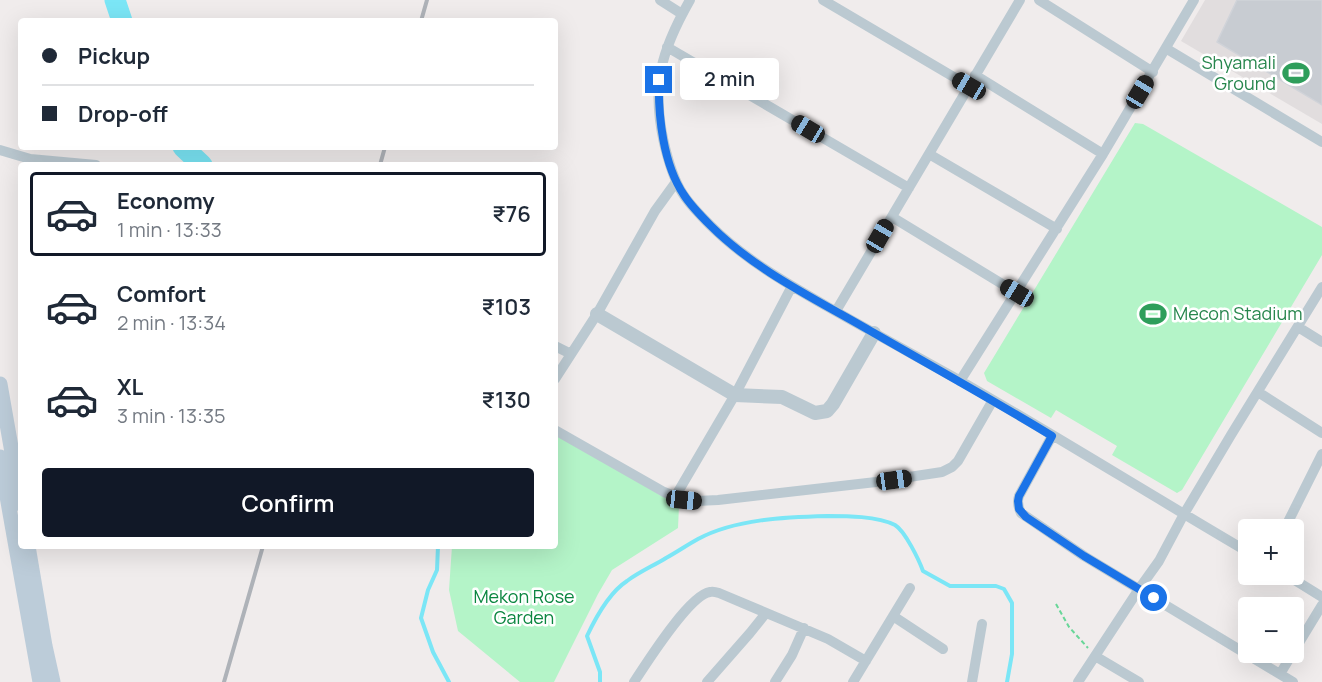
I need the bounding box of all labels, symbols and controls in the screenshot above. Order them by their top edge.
text: Pickup [78,41,150,71]
place label: Shyamali Ground [1201,50,1276,95]
sports icon: Shyamali Ground [1281,58,1311,88]
callout: 2 min [680,59,779,101]
text: 2 min [704,65,755,92]
route end [645,66,672,93]
car [949,69,989,103]
car [1123,72,1157,112]
text: Drop-off [78,99,168,129]
car [788,112,828,146]
text: Economy [117,186,215,216]
icon: car [45,187,99,241]
text: ₹76 [492,199,531,229]
text: 1 min · 13:33 [117,216,222,243]
car [863,216,897,256]
car [997,276,1037,310]
text: Comfort [117,279,206,309]
icon: car [45,280,99,334]
text: ₹103 [482,292,531,322]
sports icon: Mecon Stadium [1138,299,1168,329]
place label: Mecon Stadium [1173,301,1302,325]
text: 2 min · 13:34 [117,309,226,336]
text: XL [117,372,143,402]
icon: car [45,373,99,427]
text: ₹130 [482,385,531,415]
text: 3 min · 13:35 [117,402,226,429]
button: Confirm [42,468,534,537]
car [875,469,913,491]
car [665,489,703,511]
map controls [1238,519,1304,663]
button: + [1238,519,1304,585]
park label: Mekon Rose Garden [473,584,575,629]
route start [1140,584,1167,611]
button: − [1238,597,1304,663]

